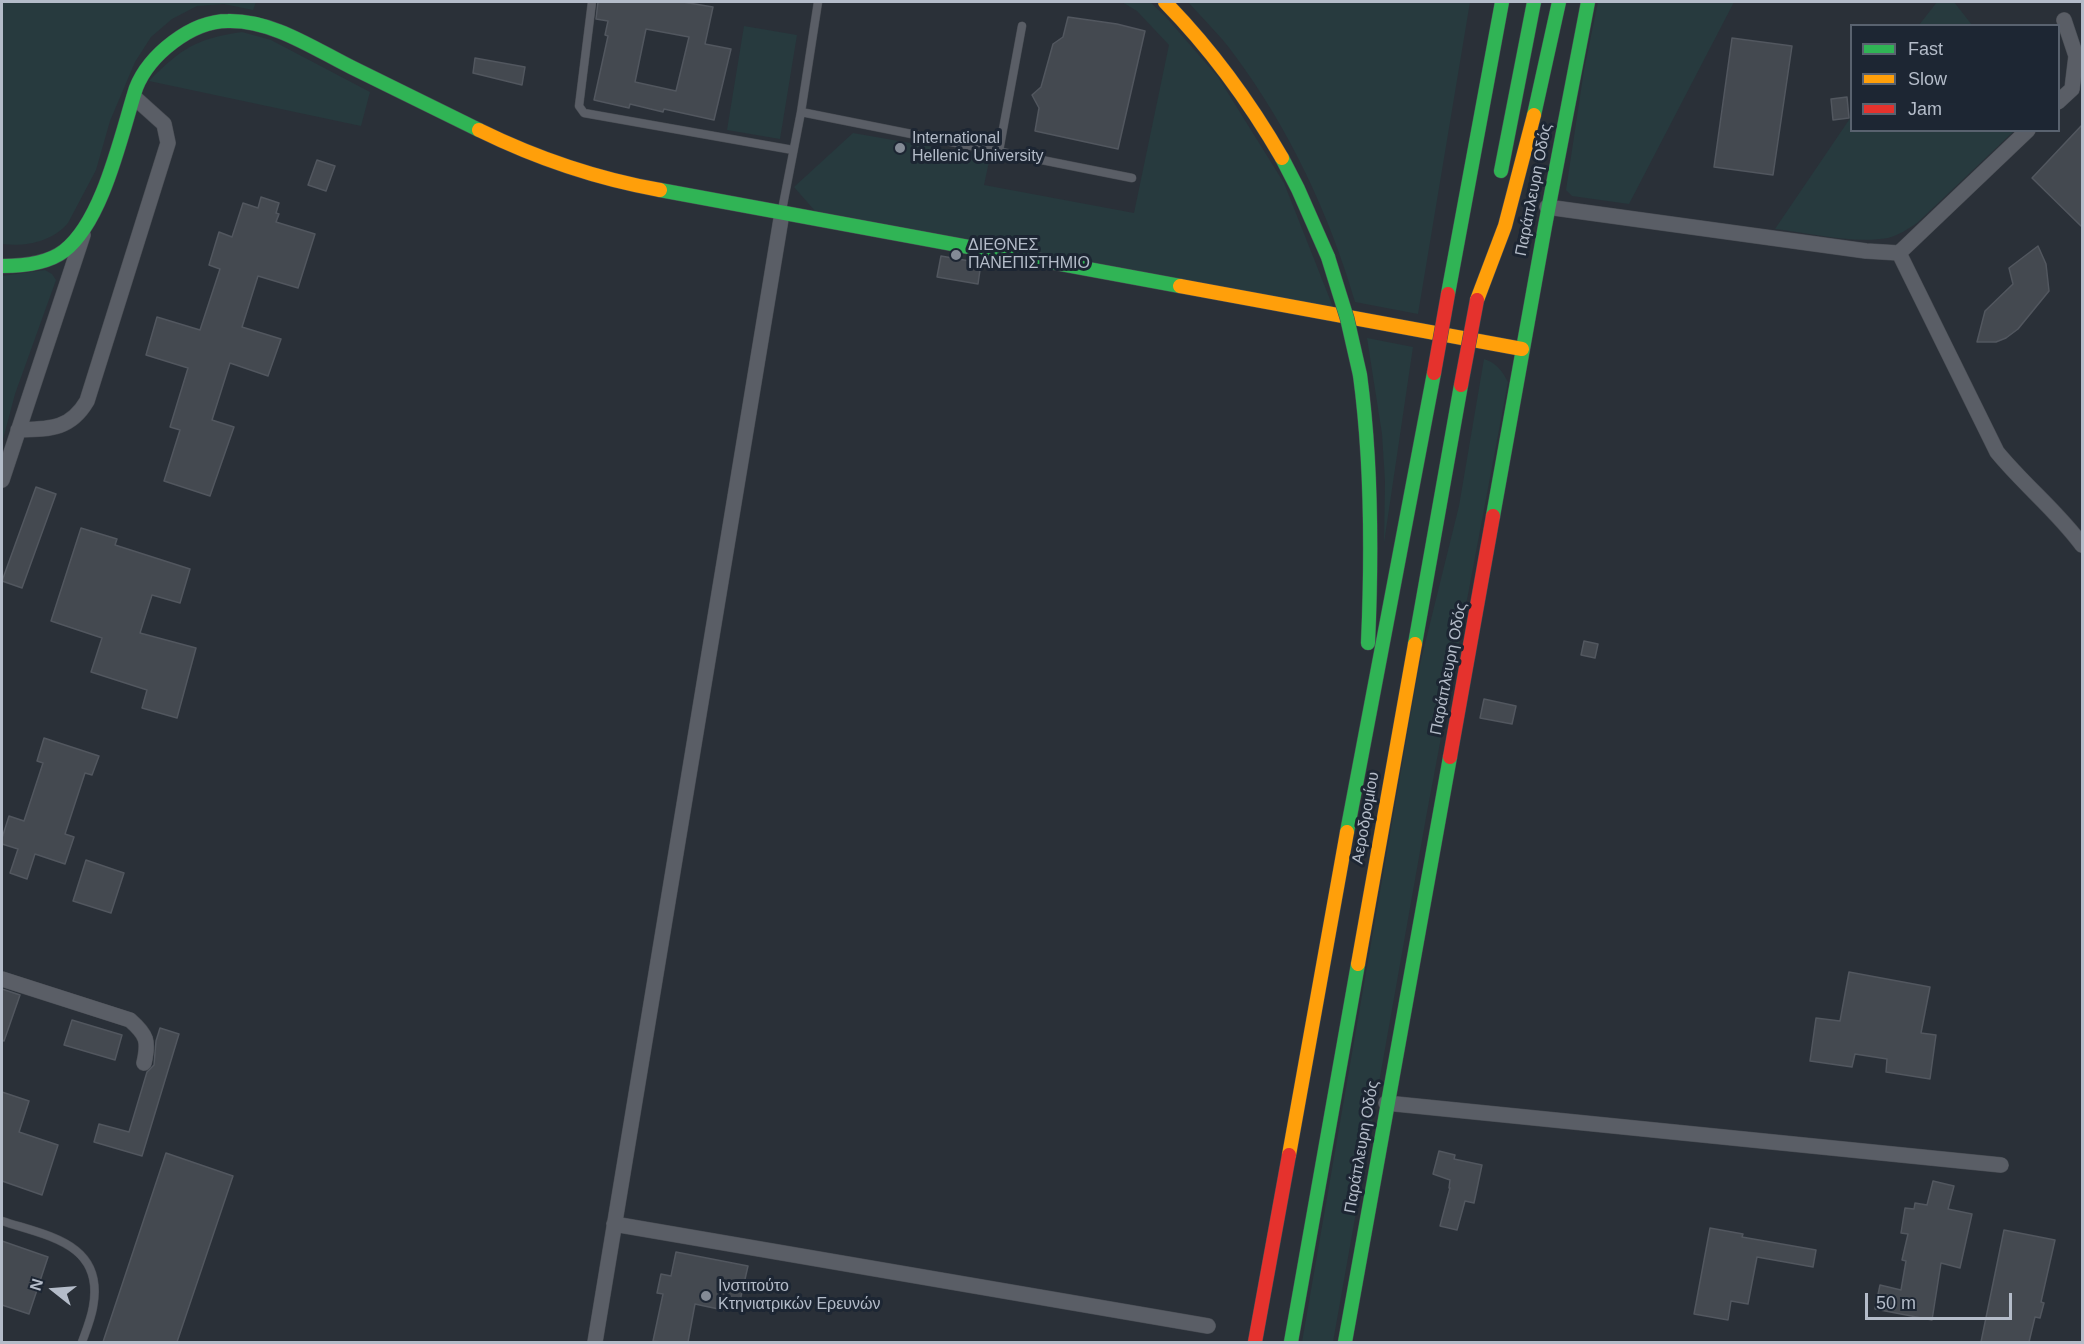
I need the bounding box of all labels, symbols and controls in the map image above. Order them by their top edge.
legend [1850,24,2060,132]
text: Fast [1908,39,1943,59]
text: Slow [1908,69,1947,89]
text: Jam [1908,99,1942,119]
street label: Παράπλευρη Οδός [1512,122,1556,258]
place label: International Hellenic University [912,129,1044,167]
marker: International Hellenic University [893,141,907,155]
place label: ΔΙΕΘΝΕΣ ΠΑΝΕΠΙΣΤΗΜΙΟ [968,236,1090,274]
marker: ΔΙΕΘΝΕΣ ΠΑΝΕΠΙΣΤΗΜΙΟ [949,248,963,262]
street label: Παράπλευρη Οδός [1427,601,1471,737]
street label: Αεροδρομίου [1348,770,1384,866]
street label: Παράπλευρη Οδός [1341,1079,1383,1215]
north arrow [24,1260,84,1320]
text: N [26,1277,46,1293]
place label: Ινστιτούτο Κτηνιατρικών Ερευνών [718,1277,881,1315]
scale bar [1868,1281,2015,1319]
marker: Ινστιτούτο Κτηνιατρικών Ερευνών [699,1289,713,1303]
text: 50 m [1876,1293,1916,1313]

